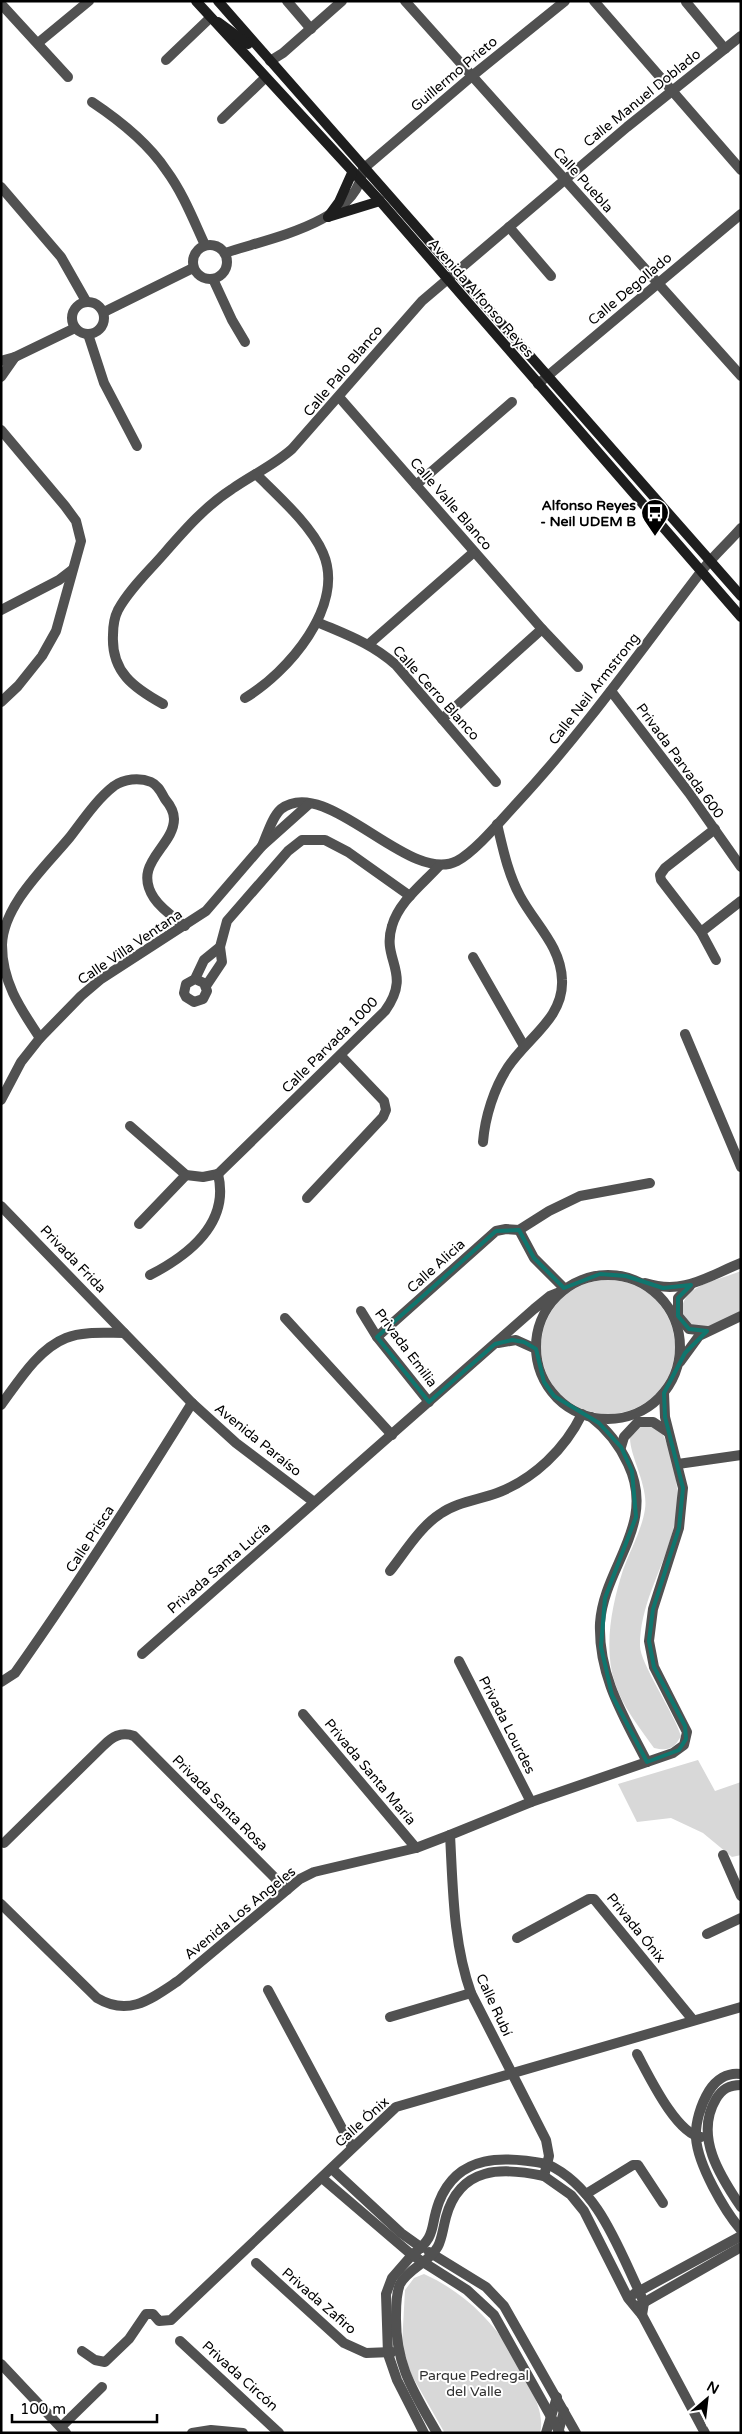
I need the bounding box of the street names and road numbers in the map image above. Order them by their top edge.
street label: Guillermo Prieto [407,33,501,115]
street label: Calle Manuel Doblado [580,45,704,151]
street label: Calle Puebla [549,144,617,216]
street label: Avenida Alfonso Reyes [425,235,537,361]
street label: Calle Degollado [585,249,675,329]
street label: Calle Palo Blanco [300,322,386,420]
street label: Calle Valle Blanco [406,454,496,554]
street label: Calle Neil Armstrong [545,630,643,748]
street label: Calle Cerro Blanco [389,642,483,744]
street label: Privada Parvada 600 [633,700,728,822]
street label: Calle Villa Ventana [74,906,186,988]
street label: Calle Parvada 1000 [278,993,382,1097]
street label: Privada Frida [37,1222,109,1296]
street label: Calle Alicia [403,1235,469,1297]
street label: Privada Emilia [371,1305,441,1391]
street label: Avenida Paraíso [211,1400,305,1480]
street label: Calle Prisca [62,1502,118,1576]
street label: Privada Santa Lucía [164,1519,274,1617]
street label: Privada Lourdes [475,1673,539,1777]
street label: Privada Santa María [321,1715,419,1829]
street label: Privada Santa Rosa [169,1752,271,1854]
street label: Avenida Los Angeles [181,1863,299,1963]
street label: Privada Ónix [603,1890,669,1966]
street label: Calle Rubí [472,1971,516,2039]
street label: Calle Ónix [331,2093,393,2151]
street label: Privada Zafiro [278,2264,360,2338]
street label: Privada Circón [198,2337,282,2415]

